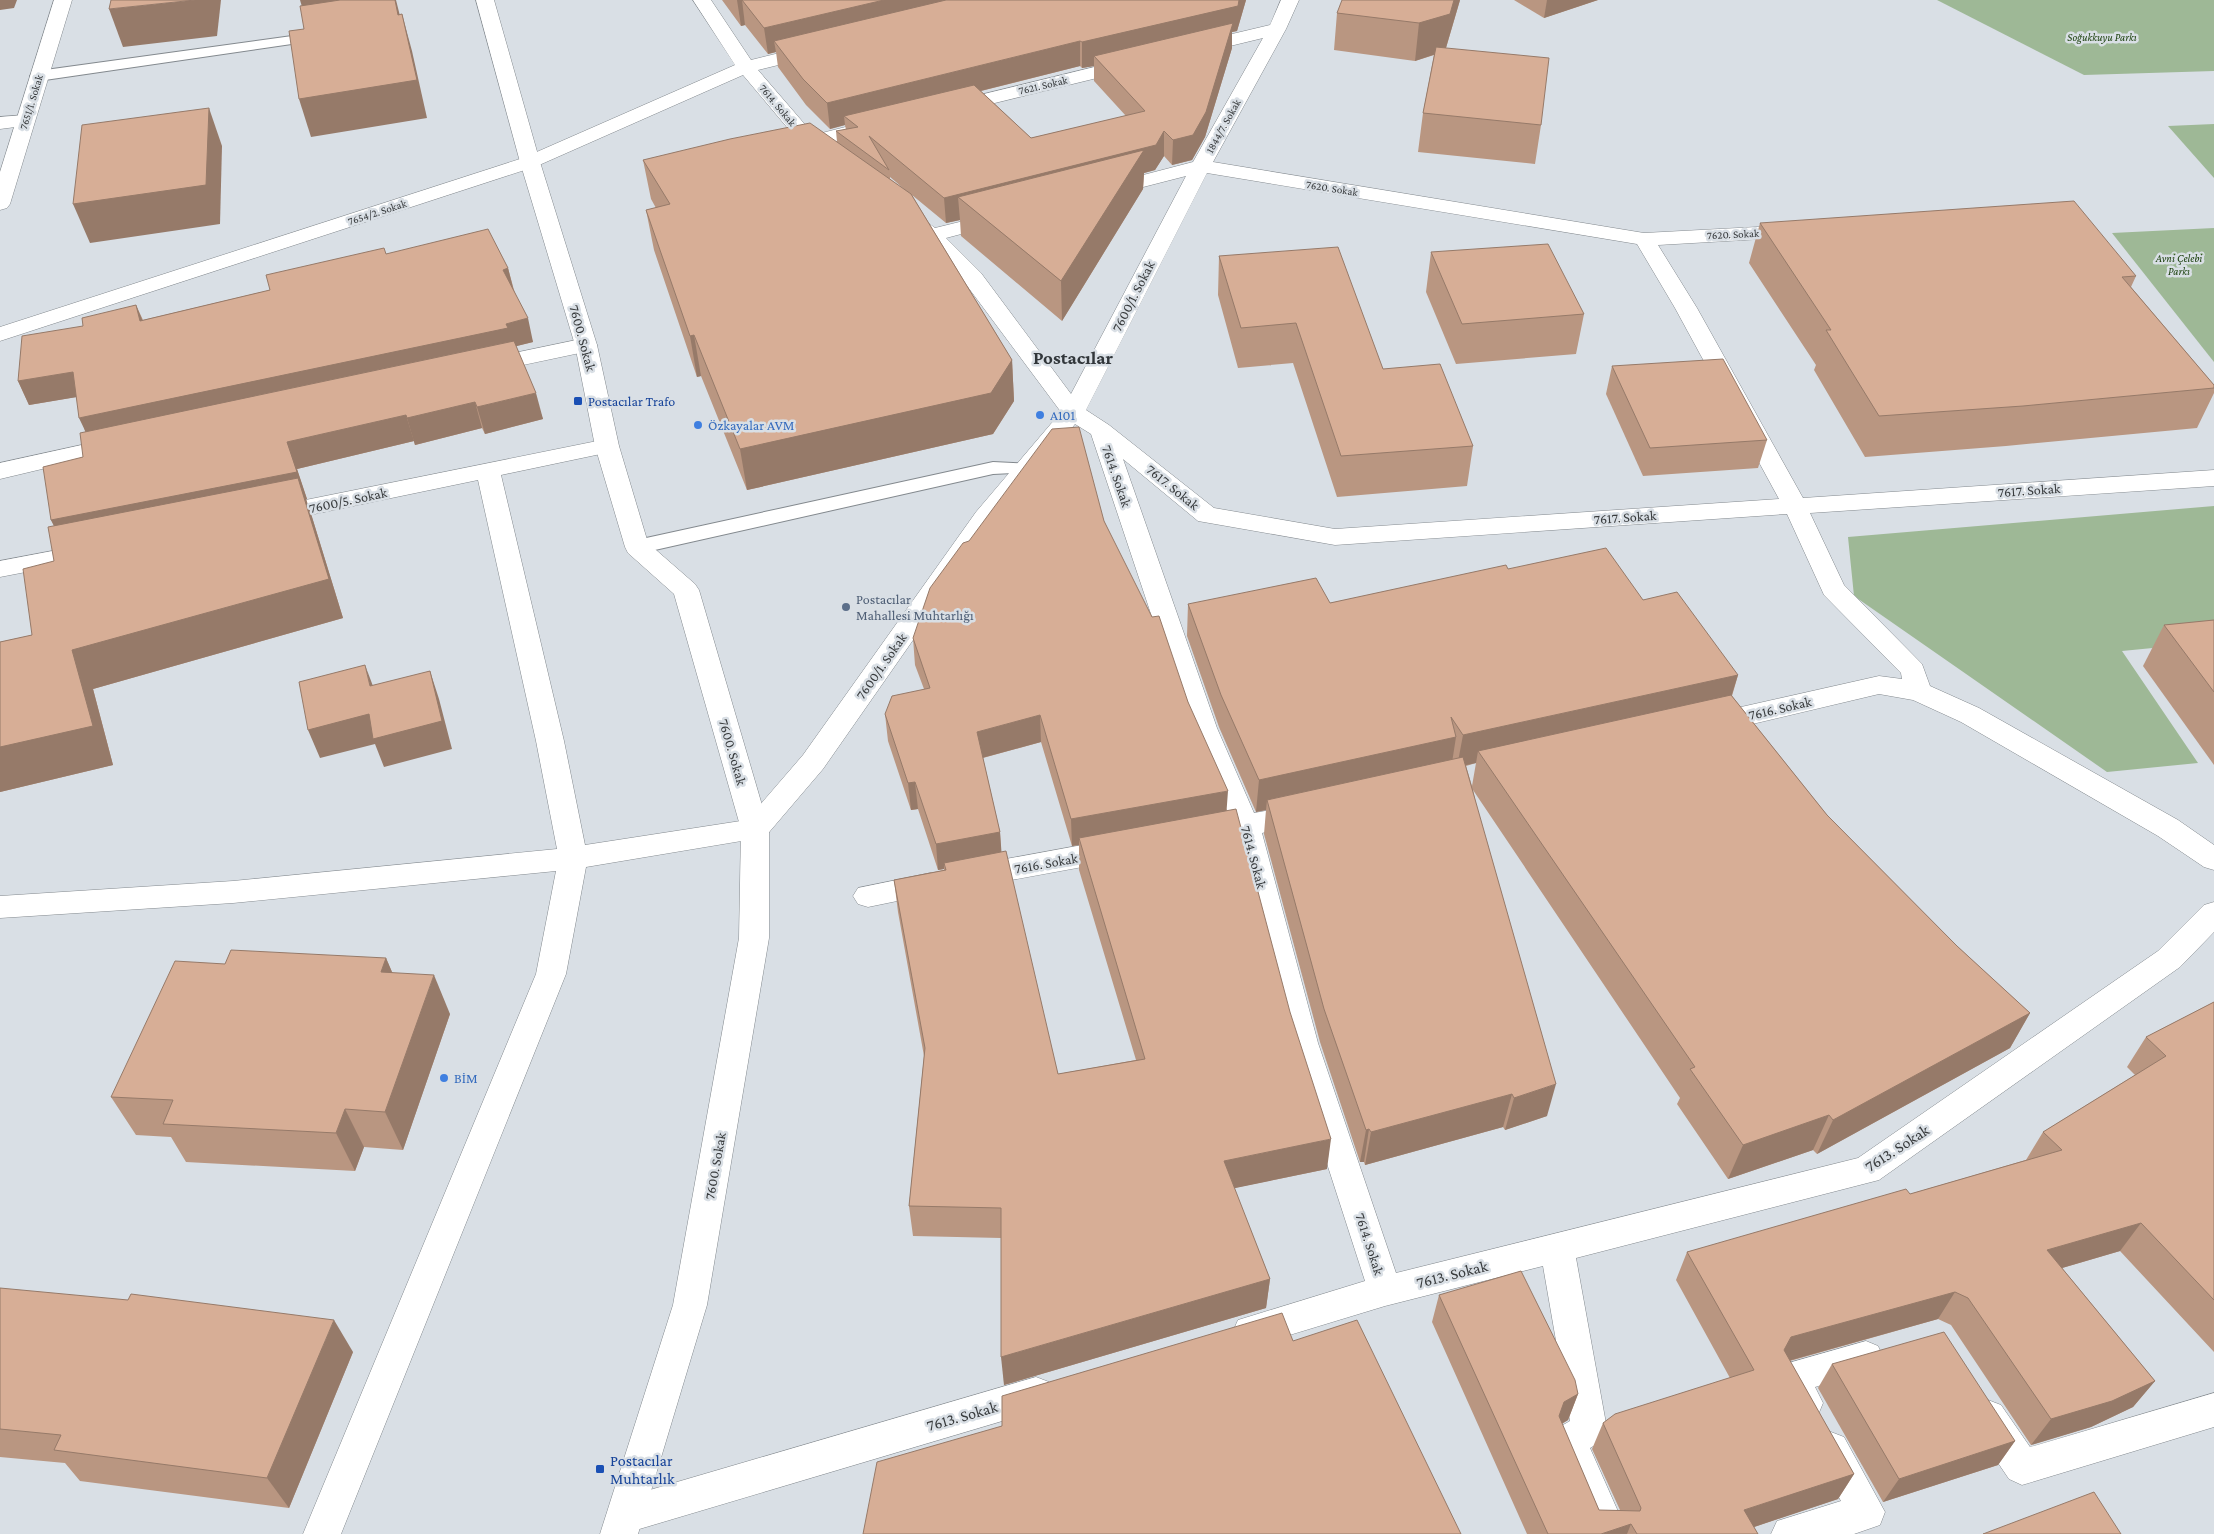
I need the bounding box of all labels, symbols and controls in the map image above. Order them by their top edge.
park label: Soğukkuyu Parkı [2067,31,2137,44]
street label: 7651/1. Sokak [17,72,45,131]
street label: 7621. Sokak [1017,73,1069,96]
street label: 7614. Sokak [757,82,799,129]
street label: 1844/7. Sokak [1203,96,1243,155]
street label: 7620. Sokak [1305,178,1359,198]
street label: 7654/2. Sokak [346,197,408,227]
street label: 7620. Sokak [1707,227,1760,241]
park label: Avni Çelebi Parkı [2155,252,2202,277]
street label: 7600/1. Sokak [1108,258,1158,334]
street label: 7600. Sokak [566,303,600,373]
district label: Postacılar [1033,347,1114,368]
place label: Postacılar Trafo [588,393,675,409]
marker: Postacılar Trafo [572,395,584,407]
place label: A101 [1050,407,1076,423]
marker: A101 [1034,409,1046,421]
place label: Özkayalar AVM [708,417,794,433]
marker: Özkayalar AVM [692,419,704,431]
street label: 7614. Sokak [1099,443,1135,509]
street label: 7617. Sokak [1143,461,1203,513]
street label: 7617. Sokak [1997,480,2061,500]
street label: 7600/5. Sokak [308,484,389,516]
street label: 7617. Sokak [1593,507,1657,527]
place label: Postacılar Mahallesi Muhtarlığı [856,591,974,623]
marker: Postacılar Mahallesi Muhtarlığı [840,601,852,613]
street label: 7600/1. Sokak [852,630,910,702]
street label: 7616. Sokak [1747,693,1813,723]
street label: 7600. Sokak [716,717,750,787]
street label: 7614. Sokak [1238,824,1270,890]
street label: 7616. Sokak [1013,849,1079,876]
place label: BİM [454,1070,478,1086]
marker: BİM [438,1072,450,1084]
street label: 7613. Sokak [1862,1121,1932,1175]
street label: 7600. Sokak [701,1131,729,1201]
street label: 7614. Sokak [1352,1211,1388,1277]
street label: 7613. Sokak [1415,1257,1490,1291]
street label: 7613. Sokak [925,1398,1000,1434]
place label: Postacılar Muhtarlık [610,1452,675,1487]
marker: Postacılar Muhtarlık [594,1463,606,1475]

